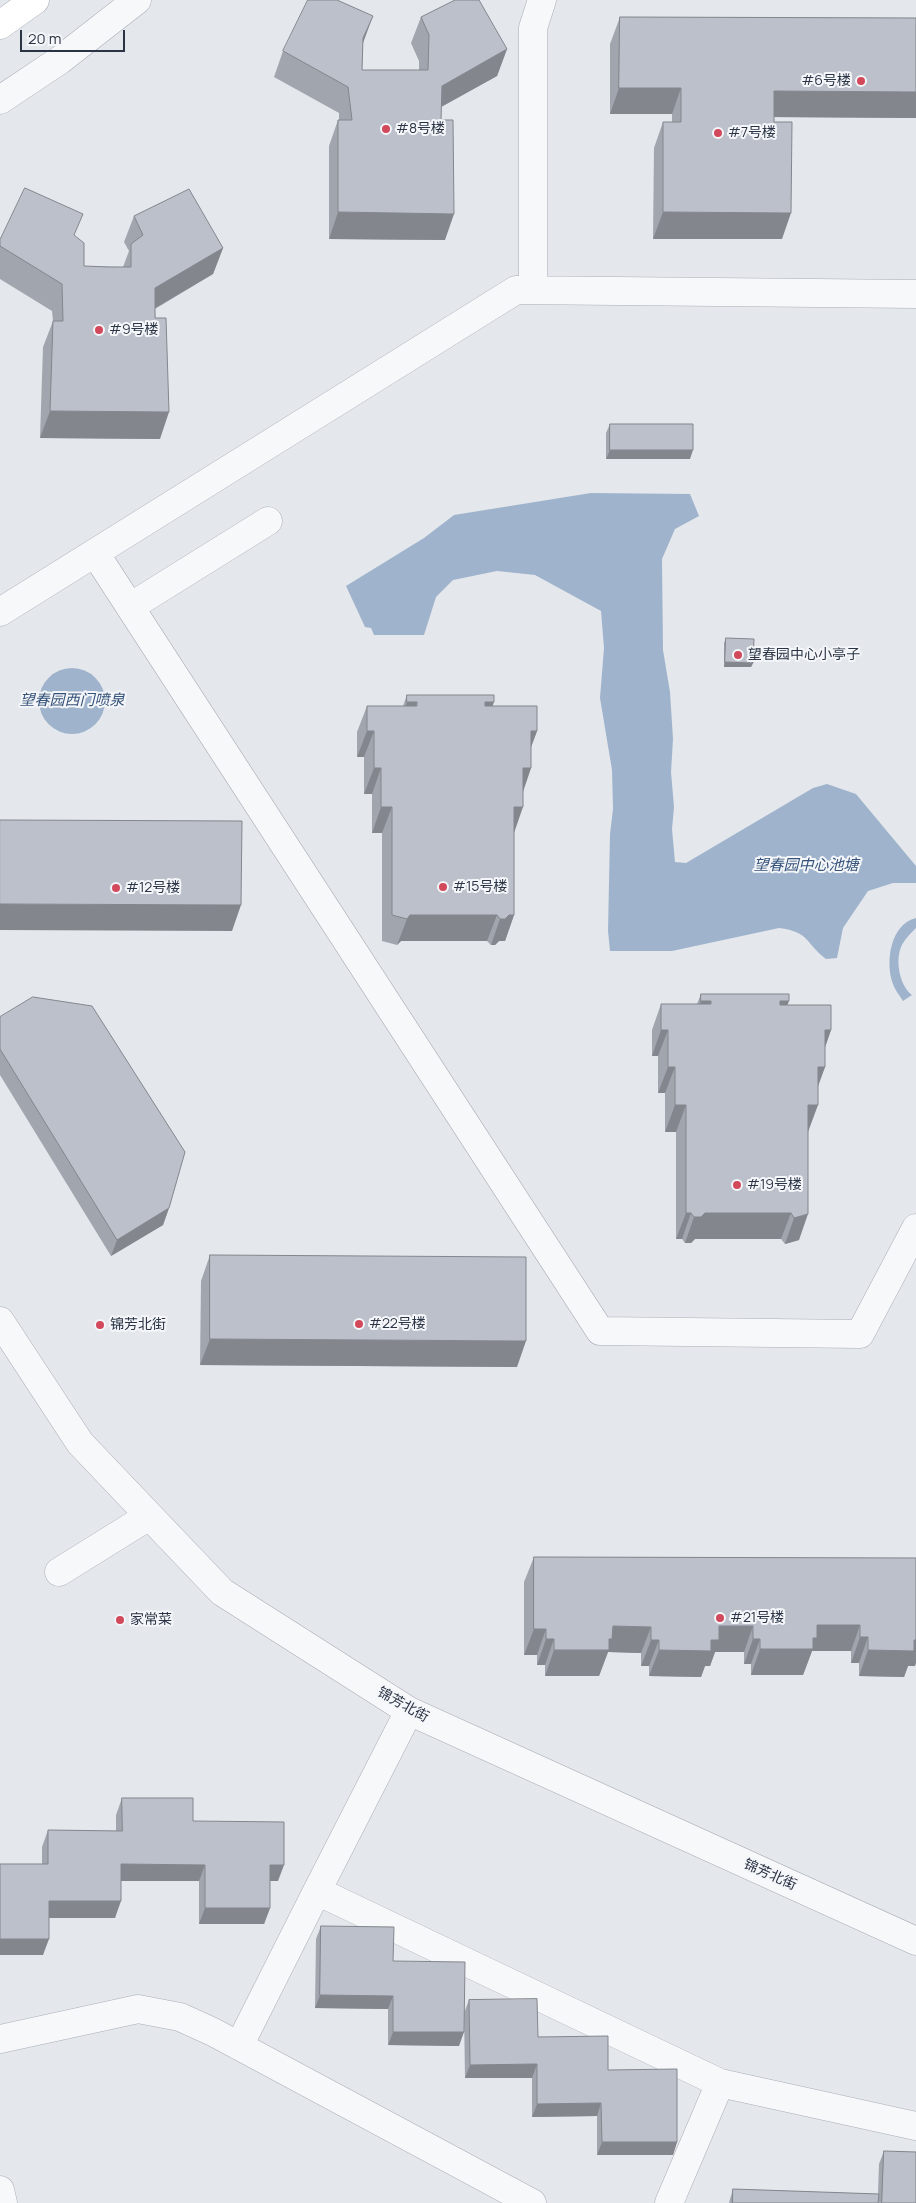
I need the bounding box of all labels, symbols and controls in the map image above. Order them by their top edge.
scale bar [22,20,128,52]
text: 20 m [28,28,61,49]
place label: #6号楼 [801,73,851,89]
marker: #6号楼 [855,75,867,87]
place label: #8号楼 [396,121,445,137]
marker: #8号楼 [380,123,392,135]
place label: #7号楼 [728,125,776,141]
marker: #7号楼 [712,127,724,139]
place label: #9号楼 [109,322,159,338]
marker: #9号楼 [93,324,105,336]
place label: 望春园中心小亭子 [748,647,860,663]
marker: 望春园中心小亭子 [732,649,744,661]
water label: 望春园西门喷泉 [20,692,124,710]
water label: 望春园中心池塘 [754,857,858,875]
place label: #15号楼 [453,879,507,895]
place label: #12号楼 [126,880,180,896]
marker: #15号楼 [437,881,449,893]
marker: #12号楼 [110,882,122,894]
place label: #19号楼 [747,1177,802,1193]
marker: #19号楼 [731,1179,743,1191]
place label: #22号楼 [369,1316,426,1332]
place label: 锦芳北街 [110,1317,166,1333]
marker: #22号楼 [353,1318,365,1330]
marker: 锦芳北街 [94,1319,106,1331]
place label: #21号楼 [730,1610,784,1626]
place label: 家常菜 [130,1612,172,1628]
marker: #21号楼 [714,1612,726,1624]
marker: 家常菜 [114,1614,126,1626]
street label: 锦芳北街 [374,1684,432,1726]
street label: 锦芳北街 [741,1856,799,1894]

